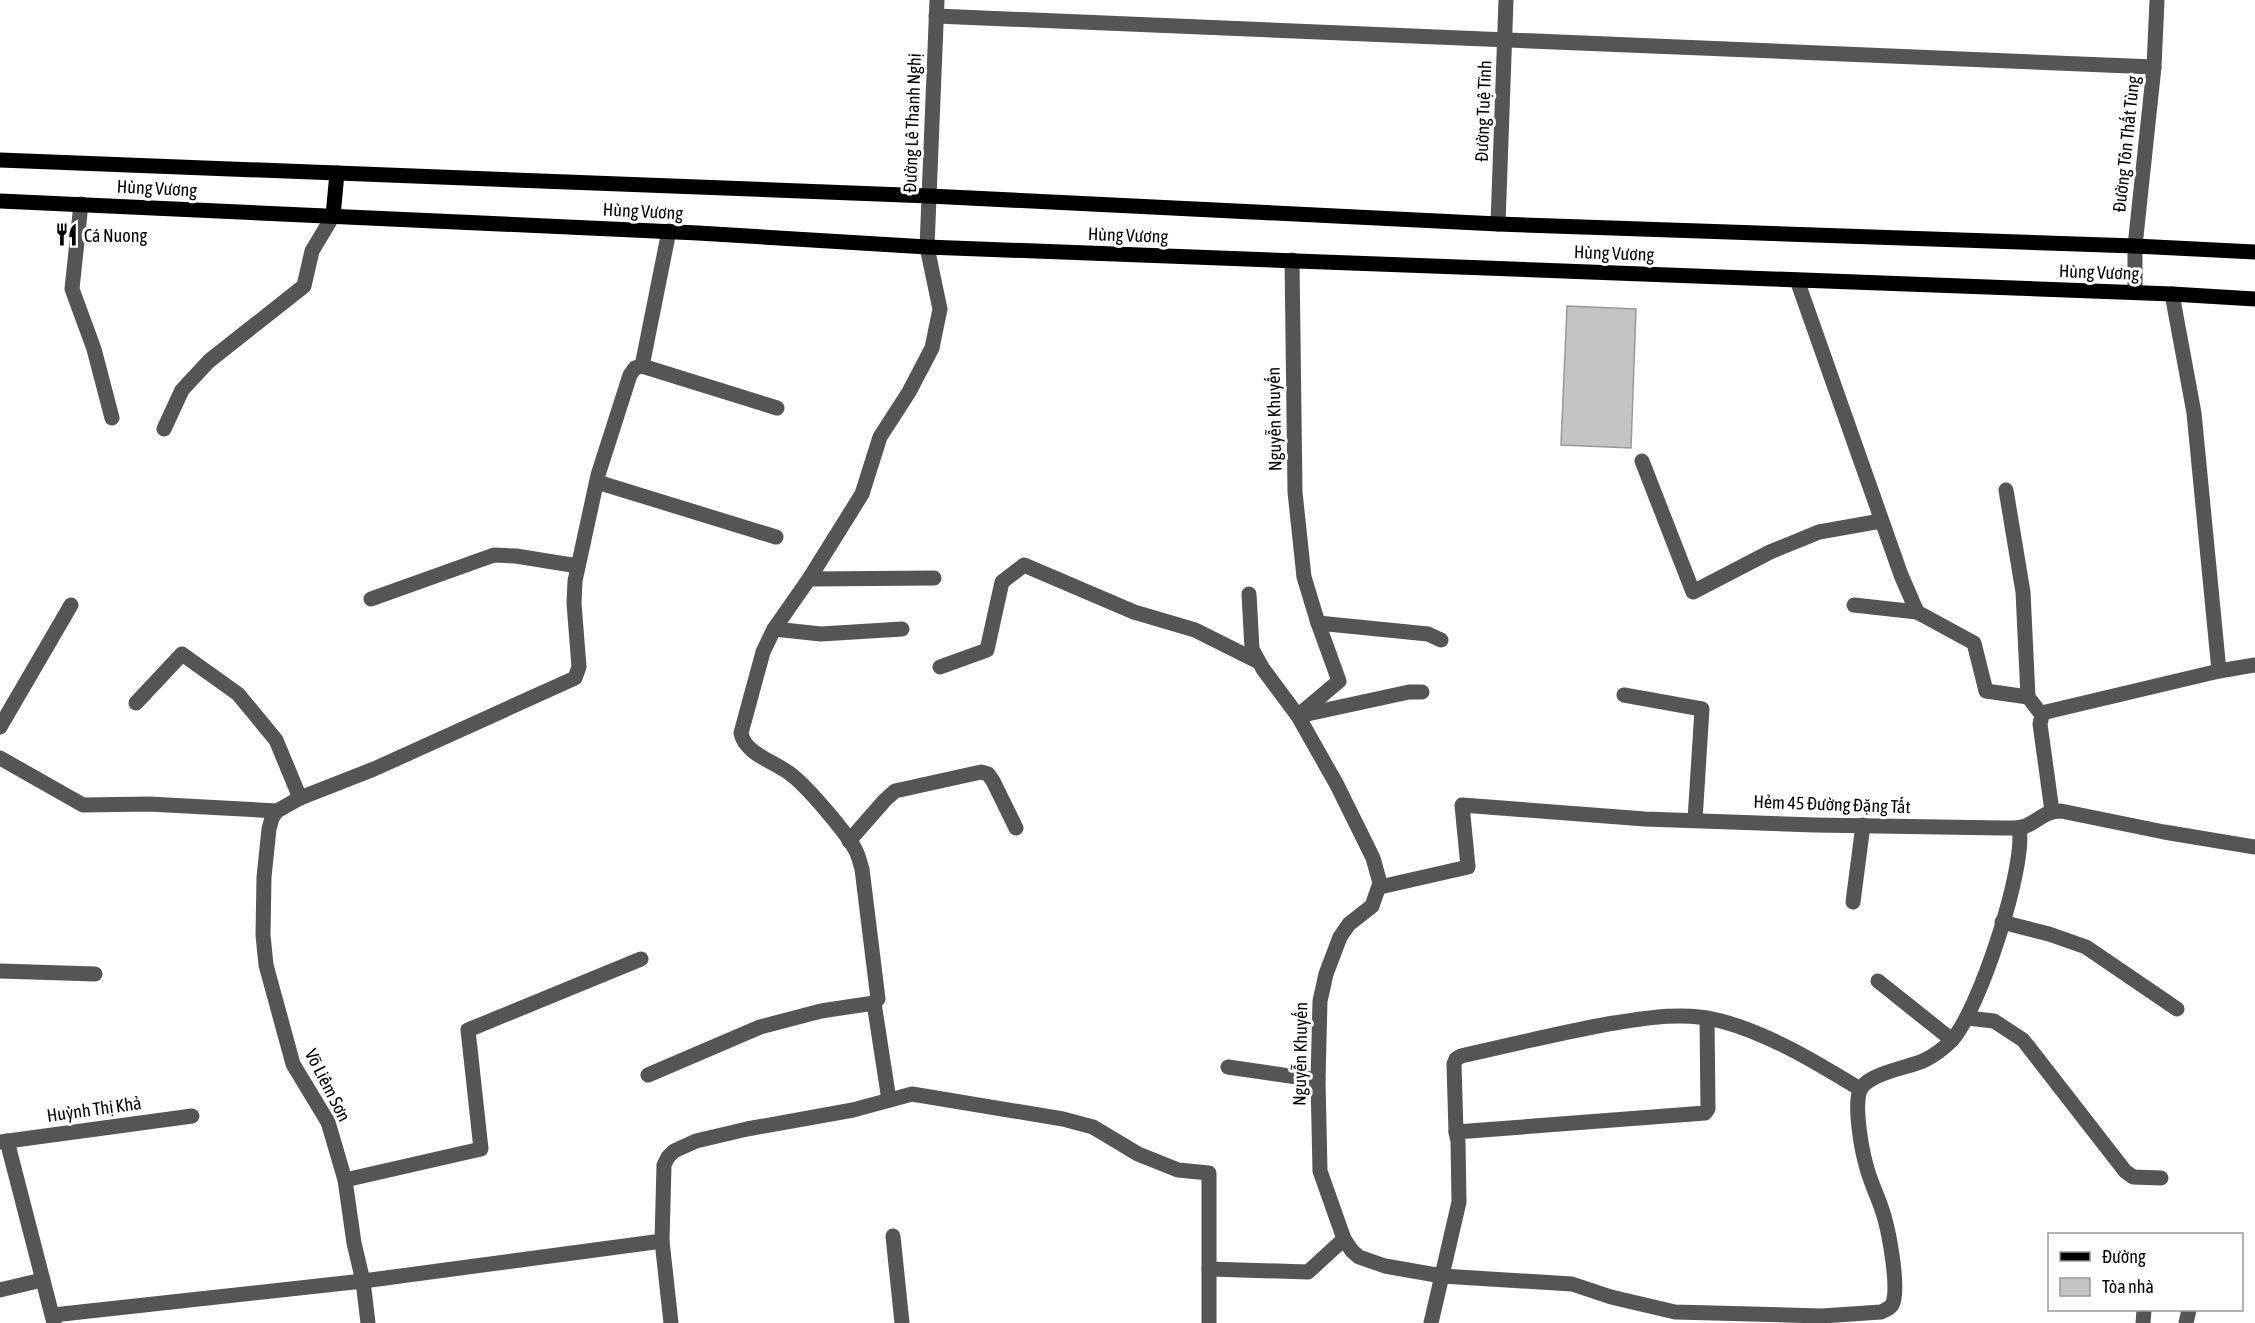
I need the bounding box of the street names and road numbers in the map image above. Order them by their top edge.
street label: Đường Lê Thanh Nghị [899,53,925,193]
street label: Đường Tuệ Tĩnh [1471,60,1495,162]
street label: Đường Tôn Thất Tùng [2107,74,2144,213]
street label: Hùng Vương [116,175,198,201]
street label: Hùng Vương [602,198,684,224]
street label: Hùng Vương [1088,223,1169,247]
street label: Hùng Vương [1574,241,1655,265]
street label: Hùng Vương [2059,260,2140,284]
street label: Nguyễn Khuyến [1262,367,1285,471]
street label: Hẻm 45 Đường Đặng Tất [1753,790,1911,817]
street label: Nguyễn Khuyến [1288,1002,1311,1106]
street label: Võ Liêm Sơn [301,1045,355,1125]
street label: Huỳnh Thị Khả [45,1092,143,1126]

